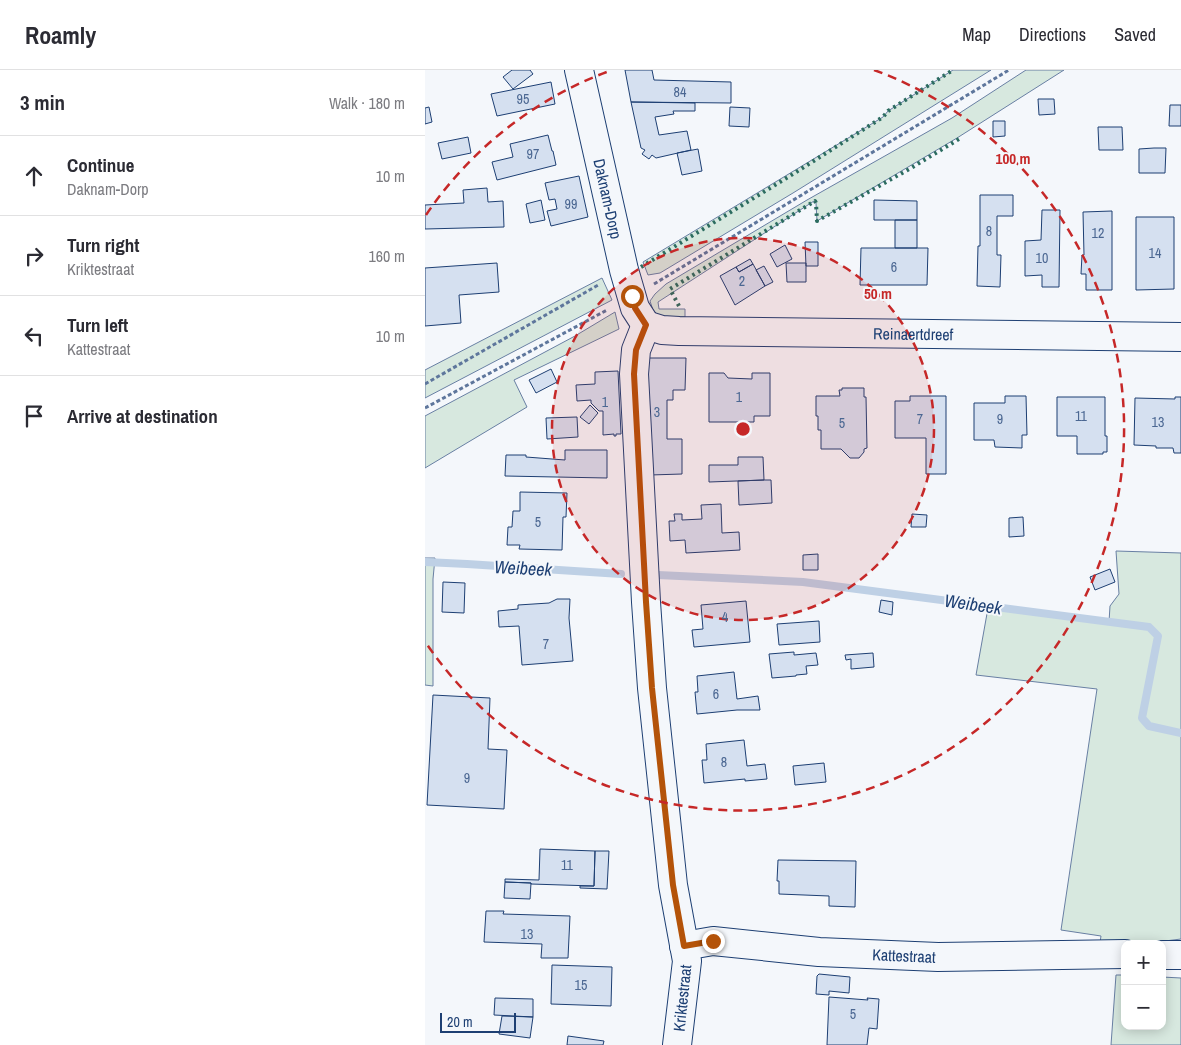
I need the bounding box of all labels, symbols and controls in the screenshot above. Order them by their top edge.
text: Roamly [25,19,96,51]
text: Map [962,22,991,47]
text: Directions [1019,22,1086,47]
text: Saved [1114,22,1156,47]
house number: 84 [674,83,687,101]
text: 3 min [20,88,65,117]
house number: 95 [517,90,529,108]
text: Walk · 180 m [329,92,405,114]
house number: 97 [527,145,539,163]
text: 100 m [996,148,1030,169]
text: Continue [67,152,135,178]
street label: Daknam-Dorp [588,157,628,241]
icon: ahead [20,162,48,190]
text: 10 m [376,165,405,187]
text: Daknam-Dorp [67,178,149,200]
house number: 99 [565,195,577,213]
house number: 8 [986,222,992,240]
house number: 12 [1092,224,1104,242]
text: Turn right [67,232,139,258]
icon: right [20,242,48,270]
house number: 14 [1149,244,1162,262]
text: 160 m [369,245,405,267]
house number: 10 [1036,249,1048,267]
text: Kriktestraat [67,258,134,280]
house number: 6 [891,258,897,276]
house number: 2 [739,272,745,290]
text: 50 m [864,283,892,304]
route start [621,285,644,308]
text: Turn left [67,312,128,338]
icon: left [20,322,48,350]
street label: Reinaertdreef [873,322,954,345]
text: 10 m [376,325,405,347]
text: Kattestraat [67,338,130,360]
house number: 1 [736,388,743,406]
house number: 1 [602,393,609,411]
icon: arrive [20,402,48,430]
text: Arrive at destination [67,403,218,429]
house number: 3 [654,403,660,421]
house number: 11 [1075,407,1088,425]
house number: 7 [917,410,923,428]
house number: 9 [997,410,1003,428]
house number: 13 [1152,413,1164,431]
house number: 5 [839,414,845,432]
centre of rings [734,420,752,438]
house number: 5 [535,513,541,531]
water label: Weibeek [493,554,553,582]
water label: Weibeek [943,588,1004,620]
house number: 4 [722,608,729,626]
house number: 7 [543,635,549,653]
house number: 6 [713,685,719,703]
house number: 8 [721,753,727,771]
house number: 9 [464,769,470,787]
house number: 11 [561,856,574,874]
house number: 13 [521,925,533,943]
route end [702,930,725,953]
map controls [1121,940,1166,1030]
button: + [1121,940,1166,985]
street label: Kattestraat [872,943,936,968]
street label: Kriktestraat [668,963,696,1033]
house number: 15 [575,976,587,994]
button: − [1121,985,1166,1030]
house number: 5 [850,1005,856,1023]
scale bar [440,1010,516,1033]
text: 20 m [447,1013,473,1031]

